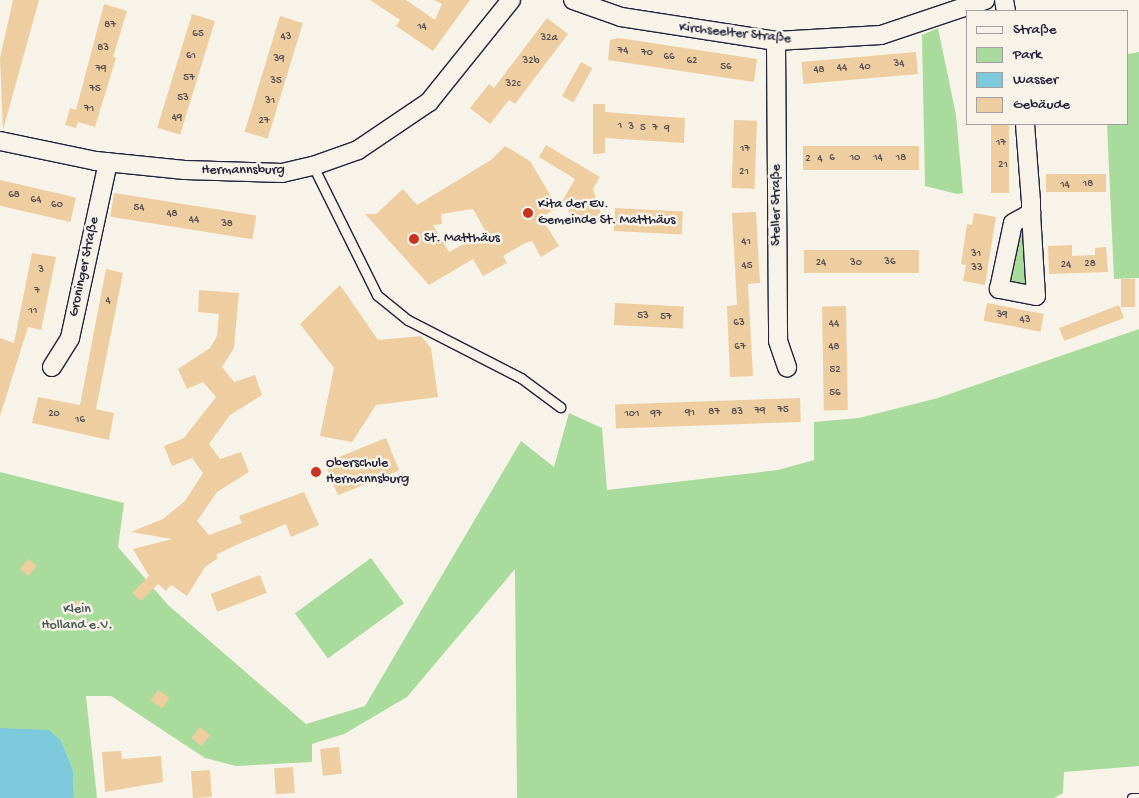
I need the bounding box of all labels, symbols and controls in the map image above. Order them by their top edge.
legend [966,10,1129,125]
house number: 87 [104,18,116,32]
house number: 14 [417,20,427,34]
street label: Kirchseelter Straße [678,20,792,48]
text: Straße [1013,21,1057,39]
house number: 65 [192,27,204,41]
house number: 43 [281,30,291,44]
house number: 32a [540,31,558,45]
house number: 83 [97,41,109,55]
house number: 74 [618,44,628,58]
house number: 70 [641,46,653,60]
text: Park [1013,46,1042,64]
house number: 61 [186,49,196,63]
house number: 66 [663,50,675,64]
house number: 39 [273,52,285,66]
house number: 32b [523,54,539,68]
house number: 62 [687,54,697,68]
house number: 34 [894,57,904,71]
house number: 56 [720,60,732,74]
house number: 40 [859,60,871,74]
house number: 44 [837,61,847,75]
house number: 79 [95,62,107,76]
house number: 48 [813,63,825,77]
house number: 57 [183,71,195,85]
text: Wasser [1013,71,1058,89]
house number: 35 [270,74,282,88]
house number: 32c [506,77,520,91]
house number: 75 [89,82,101,96]
house number: 53 [177,91,189,105]
house number: 31 [265,94,275,108]
text: Gebäude [1013,96,1070,114]
house number: 71 [84,102,94,116]
house number: 49 [172,111,182,125]
house number: 27 [258,114,270,128]
house number: 1 [618,119,622,133]
house number: 3 [628,120,634,134]
house number: 5 [640,121,646,135]
house number: 7 [652,121,658,135]
house number: 9 [664,122,670,136]
house number: 17 [996,136,1006,150]
house number: 17 [740,142,750,156]
house number: 6 [829,151,835,165]
house number: 10 [850,151,860,165]
house number: 14 [873,151,883,165]
house number: 18 [896,151,906,165]
house number: 2 [805,152,811,166]
house number: 4 [817,152,823,166]
house number: 21 [998,158,1008,172]
street label: Hermannsburg [201,163,285,179]
street label: Steller Straße [769,164,785,246]
house number: 21 [739,165,749,179]
house number: 18 [1083,177,1093,191]
house number: 14 [1060,178,1070,192]
house number: 68 [8,188,20,202]
house number: 64 [31,193,41,207]
place label: Kita der Ev. Gemeinde St. Matthäus [538,197,676,230]
house number: 60 [51,198,63,212]
house number: 54 [134,201,144,215]
house number: 48 [166,207,178,221]
marker: Kita der Ev. Gemeinde St. Matthäus [522,207,534,219]
house number: 44 [189,213,199,227]
street label: Groninger Straße [66,216,104,318]
house number: 38 [221,217,233,231]
place label: St. Matthäus [424,231,500,247]
marker: St. Matthäus [408,233,420,245]
house number: 41 [741,235,751,249]
house number: 31 [971,247,981,261]
house number: 36 [884,255,896,269]
house number: 24 [816,256,826,270]
house number: 30 [850,256,862,270]
house number: 28 [1084,257,1096,271]
house number: 24 [1061,258,1071,272]
house number: 45 [742,259,752,273]
house number: 33 [971,261,983,275]
house number: 3 [38,263,44,277]
house number: 7 [34,284,40,298]
house number: 4 [105,294,111,308]
house number: 11 [29,304,37,318]
house number: 39 [996,308,1008,322]
house number: 53 [637,309,649,323]
house number: 57 [660,310,672,324]
house number: 43 [1020,313,1030,327]
house number: 63 [733,316,745,330]
house number: 44 [829,317,839,331]
house number: 67 [734,340,746,354]
house number: 48 [828,340,840,354]
house number: 52 [829,363,841,377]
house number: 56 [829,386,841,400]
house number: 75 [777,403,789,417]
house number: 79 [754,404,766,418]
house number: 87 [708,405,720,419]
house number: 83 [731,405,743,419]
house number: 91 [685,406,695,420]
house number: 20 [48,407,60,421]
house number: 101 [624,407,640,421]
house number: 97 [650,407,662,421]
house number: 16 [75,413,85,427]
place label: Oberschule Hermannsburg [326,456,409,488]
marker: Oberschule Hermannsburg [310,466,322,478]
park label: Klein Holland e.V. [41,602,113,634]

